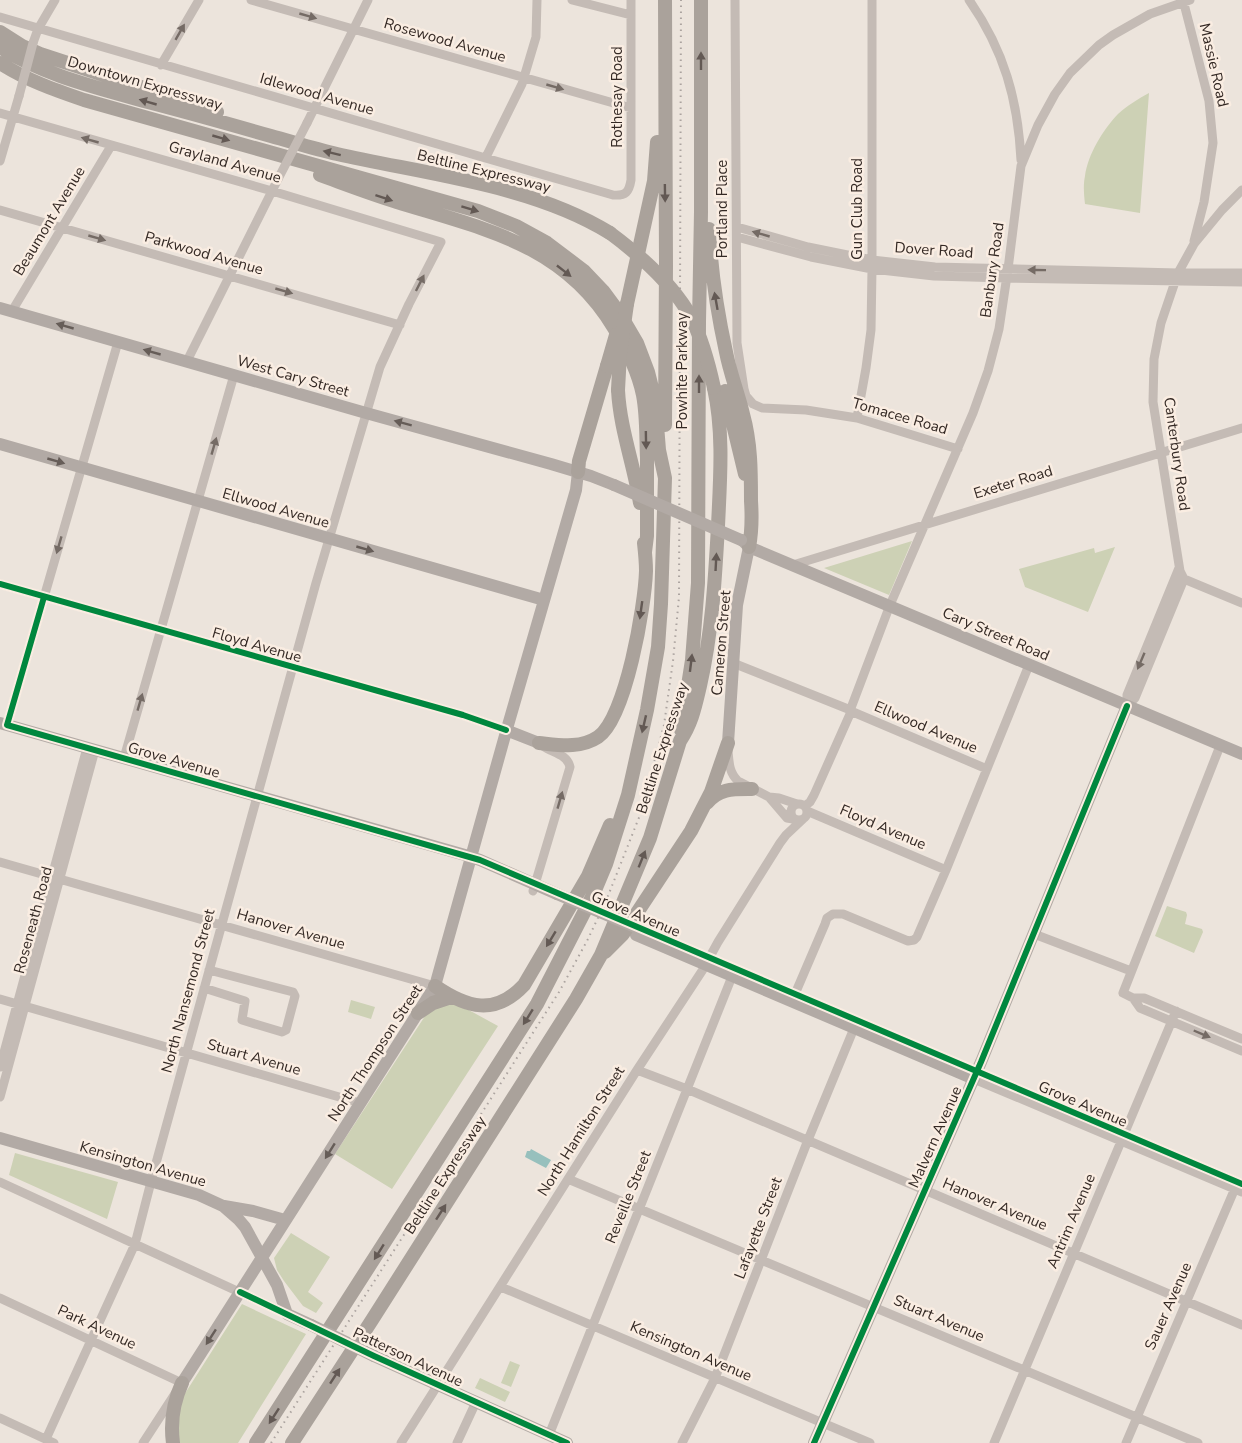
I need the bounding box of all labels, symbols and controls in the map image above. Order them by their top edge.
one-way arrow [299,12,317,21]
street label: Rosewood Avenue [382,13,508,67]
street label: Massie Road [1195,21,1233,109]
one-way arrow [175,23,185,40]
street label: Rothesay Road [607,46,627,148]
street label: Downtown Expressway [65,51,225,115]
one-way arrow [696,51,706,70]
street label: Idlewood Avenue [258,68,376,120]
one-way arrow [547,83,565,92]
one-way arrow [139,96,157,106]
one-way arrow [212,134,230,143]
one-way arrow [80,135,98,144]
street label: Grayland Avenue [166,136,284,188]
street label: Beltline Expressway [415,145,553,197]
one-way arrow [323,147,341,157]
street label: Gun Club Road [847,158,867,260]
street label: Portland Place [712,160,732,258]
street label: Beaumont Avenue [8,163,90,279]
one-way arrow [660,184,670,203]
one-way arrow [376,194,394,203]
one-way arrow [461,205,479,214]
street label: Banbury Road [975,221,1009,319]
street label: Parkwood Avenue [142,226,266,280]
one-way arrow [752,229,770,238]
one-way arrow [87,233,106,243]
street label: Dover Road [894,237,974,263]
one-way arrow [556,264,572,277]
one-way arrow [1027,265,1046,275]
one-way arrow [415,274,425,291]
one-way arrow [275,287,293,296]
one-way arrow [711,291,720,310]
street label: Powhite Parkway [672,312,692,429]
one-way arrow [56,321,74,330]
one-way arrow [143,346,161,356]
street label: West Cary Street [235,350,352,402]
one-way arrow [694,374,704,393]
street label: Tomacee Road [850,393,950,439]
street label: Canterbury Road [1159,396,1195,512]
one-way arrow [394,418,412,427]
one-way arrow [642,430,651,449]
one-way arrow [210,437,219,455]
one-way arrow [47,457,65,466]
street label: Exeter Road [971,460,1055,504]
street label: Ellwood Avenue [220,483,332,533]
one-way arrow [54,535,64,554]
one-way arrow [356,545,374,554]
one-way arrow [711,553,720,572]
street label: Cameron Street [706,589,736,696]
one-way arrow [637,601,646,620]
street label: Cary Street Road [939,602,1053,666]
street label: Floyd Avenue [210,623,304,667]
one-way arrow [1136,652,1145,670]
one-way arrow [686,653,696,672]
street label: Beltline Expressway [631,680,693,816]
one-way arrow [136,693,145,711]
street label: Ellwood Avenue [871,696,981,758]
one-way arrow [639,715,649,733]
street label: Grove Avenue [126,737,222,783]
one-way arrow [556,791,565,809]
street label: Floyd Avenue [837,800,929,854]
one-way arrow [637,849,647,867]
street label: Roseneath Road [9,864,57,976]
street label: Grove Avenue [588,886,684,942]
street label: Hanover Avenue [234,904,348,954]
street label: North Nansemond Street [156,906,220,1075]
one-way arrow [546,931,557,947]
street label: North Thompson Street [323,980,427,1125]
one-way arrow [523,1008,534,1025]
one-way arrow [1193,1030,1211,1039]
street label: Stuart Avenue [205,1034,303,1080]
street label: North Hamilton Street [533,1062,630,1200]
street label: Grove Avenue [1035,1076,1131,1132]
street label: Malvern Avenue [904,1083,966,1191]
street label: Beltline Expressway [399,1112,491,1238]
street label: Kensington Avenue [77,1136,209,1192]
one-way arrow [324,1143,335,1159]
street label: Reveille Street [600,1147,656,1246]
street label: Antrim Avenue [1042,1170,1100,1272]
street label: Hanover Avenue [940,1173,1050,1235]
street label: Lafayette Street [729,1174,787,1282]
one-way arrow [435,1204,446,1220]
one-way arrow [373,1244,384,1260]
street label: Sauer Avenue [1140,1259,1196,1353]
street label: Stuart Avenue [891,1290,987,1346]
street label: Park Avenue [54,1300,140,1354]
street label: Kensington Avenue [627,1316,755,1386]
street label: Patterson Avenue [350,1323,466,1391]
one-way arrow [205,1329,216,1346]
one-way arrow [330,1368,341,1385]
one-way arrow [268,1408,279,1425]

